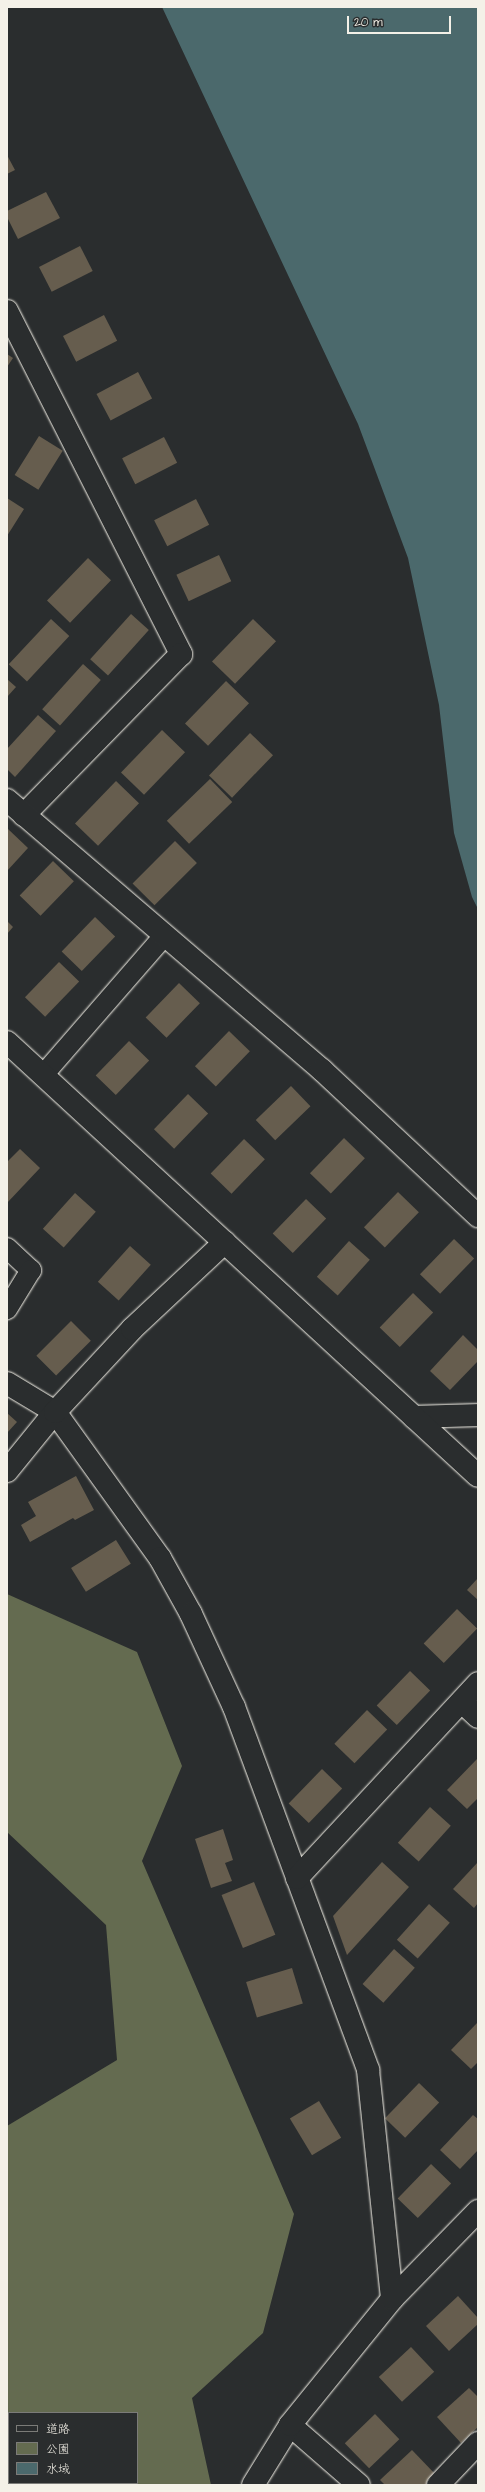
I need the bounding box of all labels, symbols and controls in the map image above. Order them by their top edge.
scale bar [349,8,453,34]
text: 20 m [354,14,383,31]
legend [8,2412,138,2484]
text: 道路 [46,2421,70,2438]
text: 公園 [46,2441,70,2458]
text: 水域 [46,2461,70,2478]

